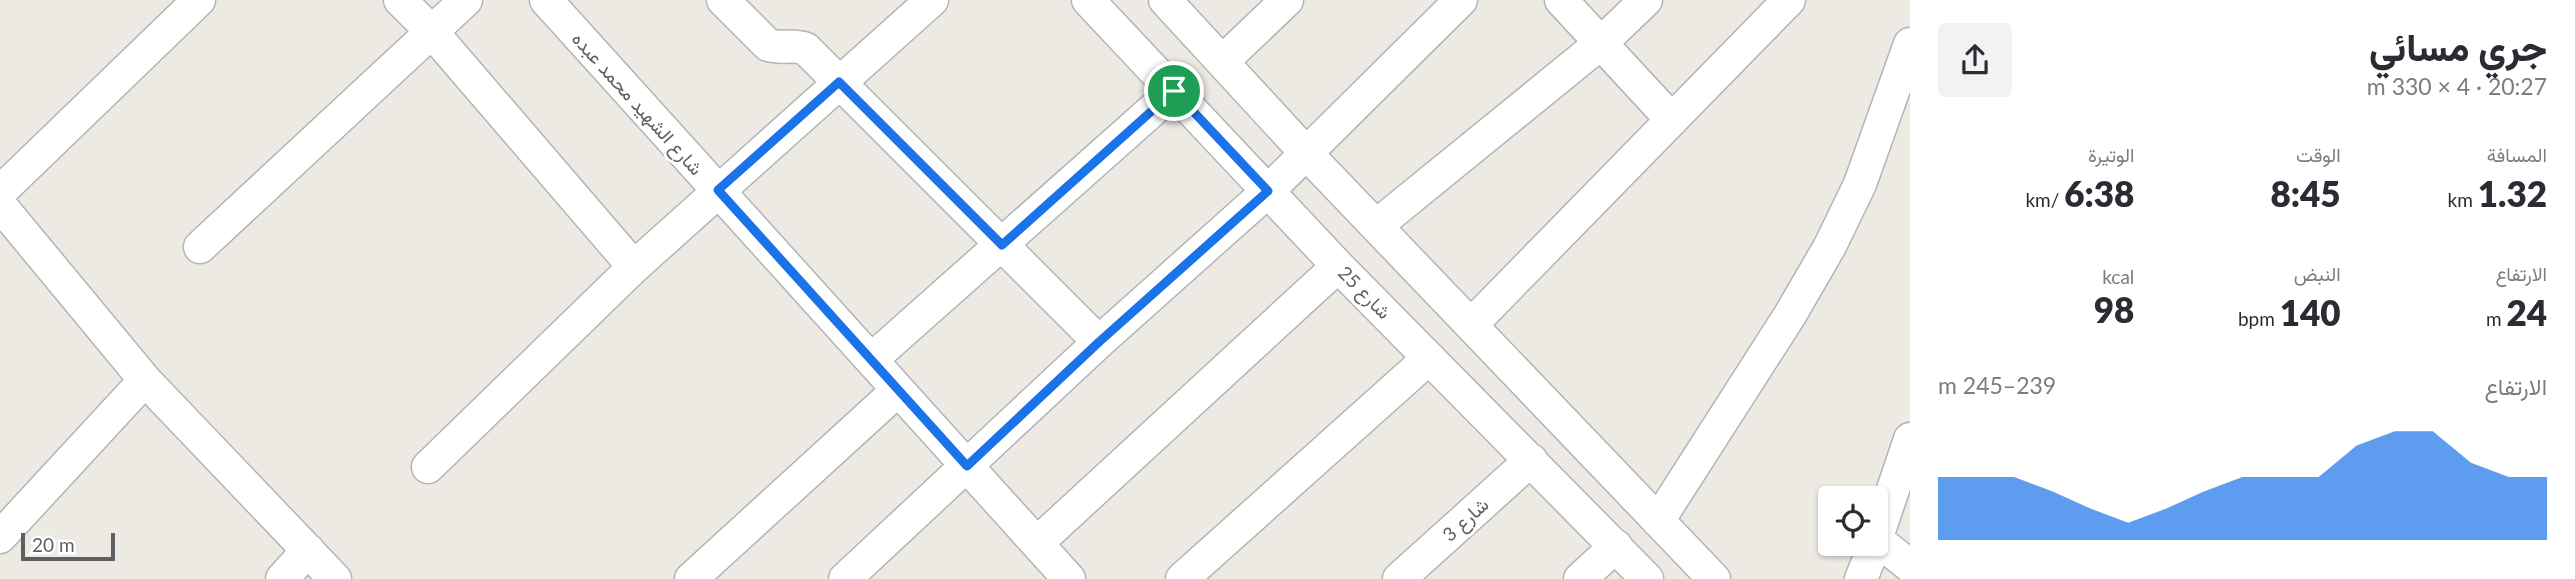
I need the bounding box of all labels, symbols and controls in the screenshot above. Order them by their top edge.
button: share [1938,23,2012,97]
text: جري مسائي [2369,23,2547,69]
street label: شارع الشهيد محمد عبده [566,27,708,181]
pin [1144,61,1204,121]
icon: arrive [1155,72,1193,110]
text: 20:27 · 4 × 330 m [2367,72,2547,100]
text: الوتيرة [2088,143,2134,166]
text: الوقت [2296,143,2341,166]
text: المسافة [2487,143,2547,166]
text: 6:38 [2064,172,2134,214]
text: 8:45 [2270,172,2341,214]
text: 1.32 [2478,172,2547,214]
text: /km [2025,188,2064,211]
text: km [2448,188,2478,211]
street label: شارع 25 [1332,261,1396,325]
text: النبض [2294,262,2341,285]
text: الارتفاع [2495,262,2547,285]
text: kcal [2102,265,2134,288]
text: 98 [2094,288,2134,330]
text: 140 [2280,291,2341,333]
text: 24 [2506,291,2547,333]
text: bpm [2238,307,2280,330]
text: m [2486,307,2506,330]
text: 239–245 m [1938,371,2056,399]
text: الارتفاع [2485,372,2547,400]
map controls [1818,486,1888,556]
button: locate [1818,486,1888,556]
street label: شارع 3 [1437,492,1494,547]
scale bar [21,530,116,562]
text: 20 m [32,533,75,556]

